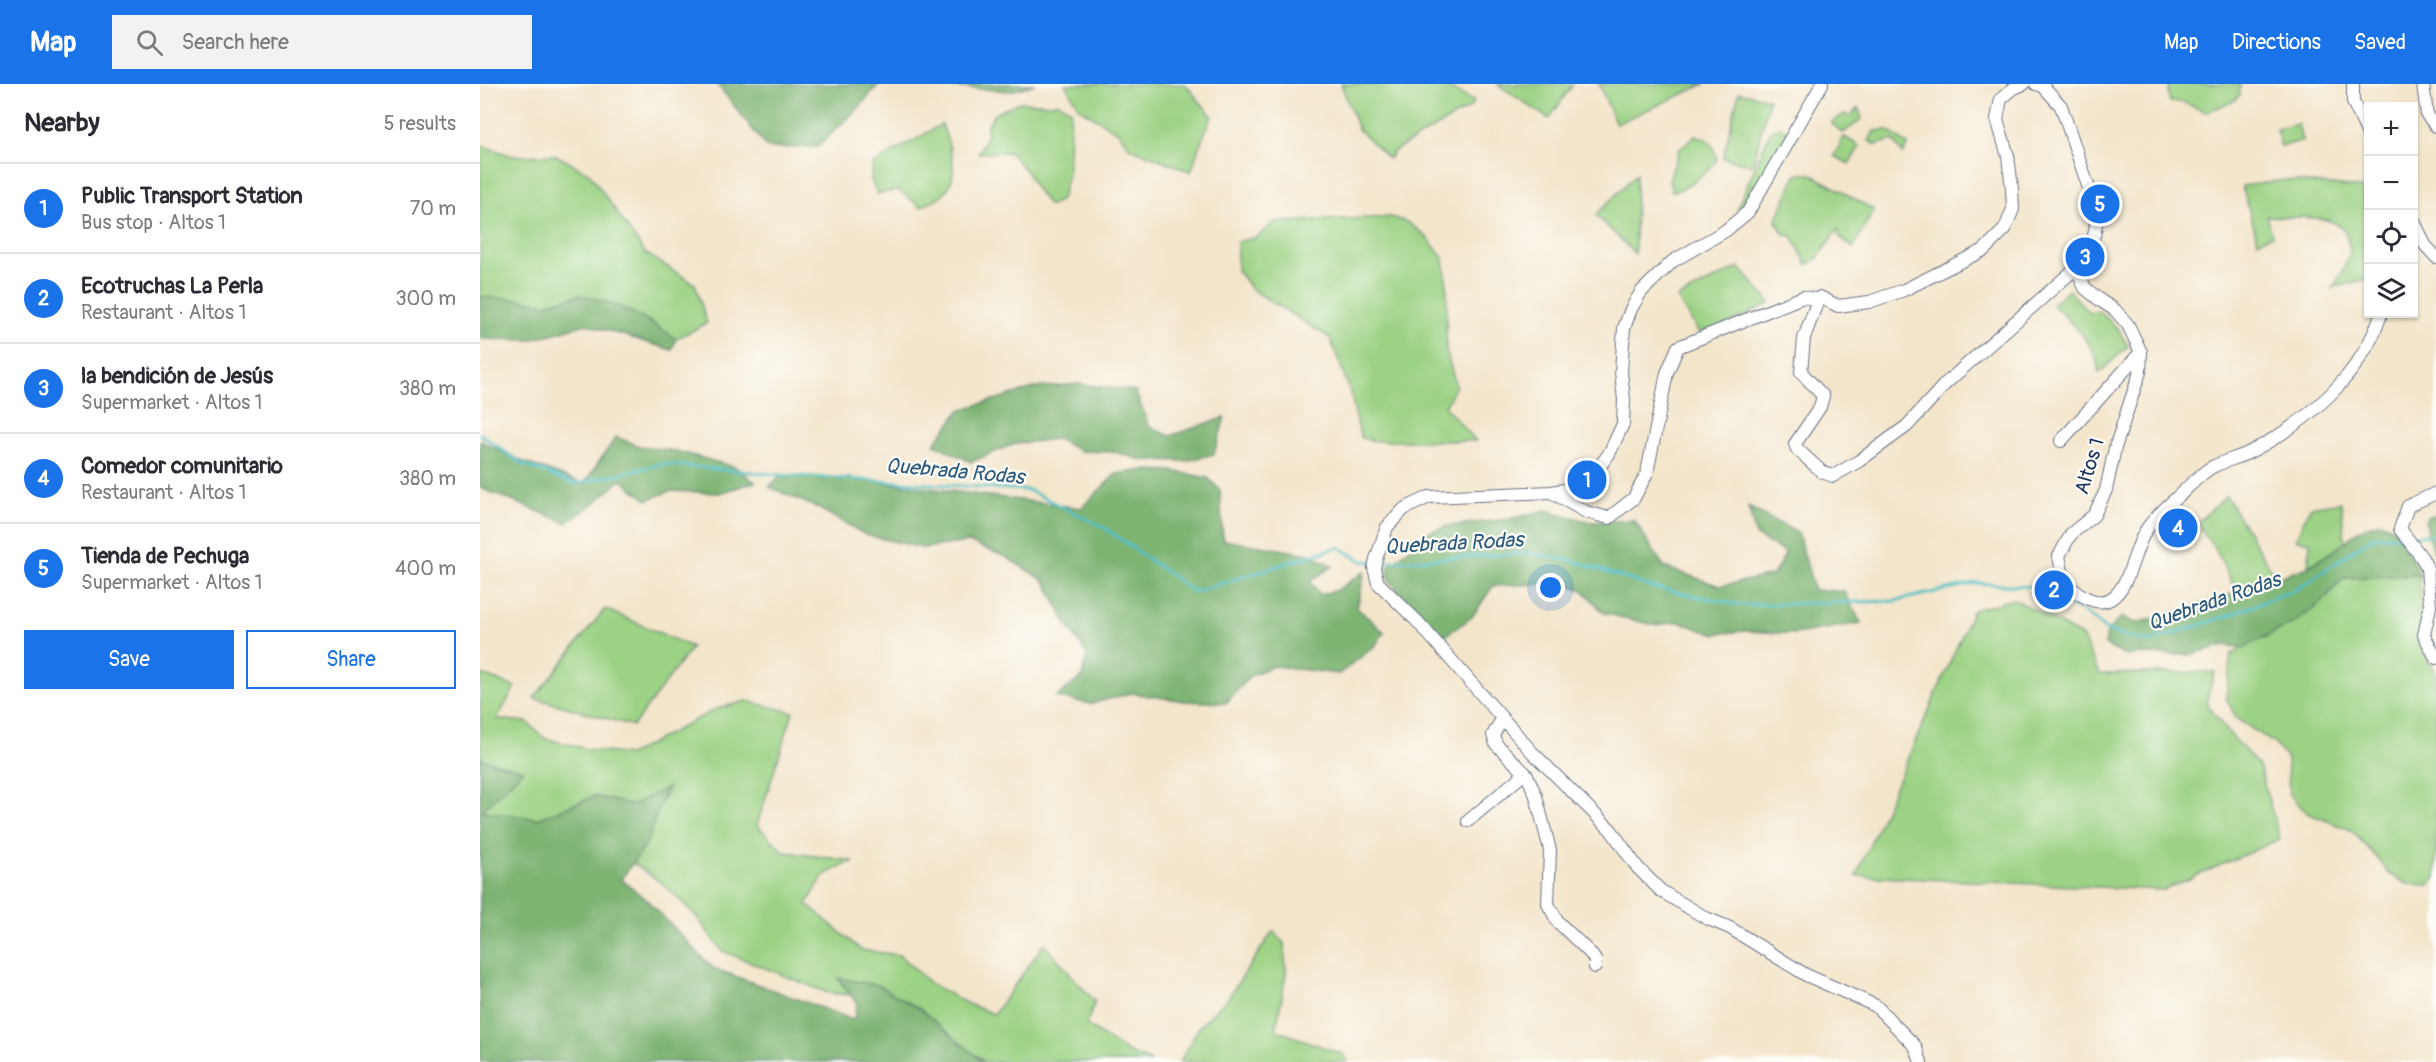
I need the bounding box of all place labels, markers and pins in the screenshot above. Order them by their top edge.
pin: 5 [2080,182,2120,226]
pin: 3 [2066,234,2104,279]
pin: 1 [1568,458,1606,502]
pin: 4 [2158,506,2198,550]
pin: 2 [2034,568,2074,612]

